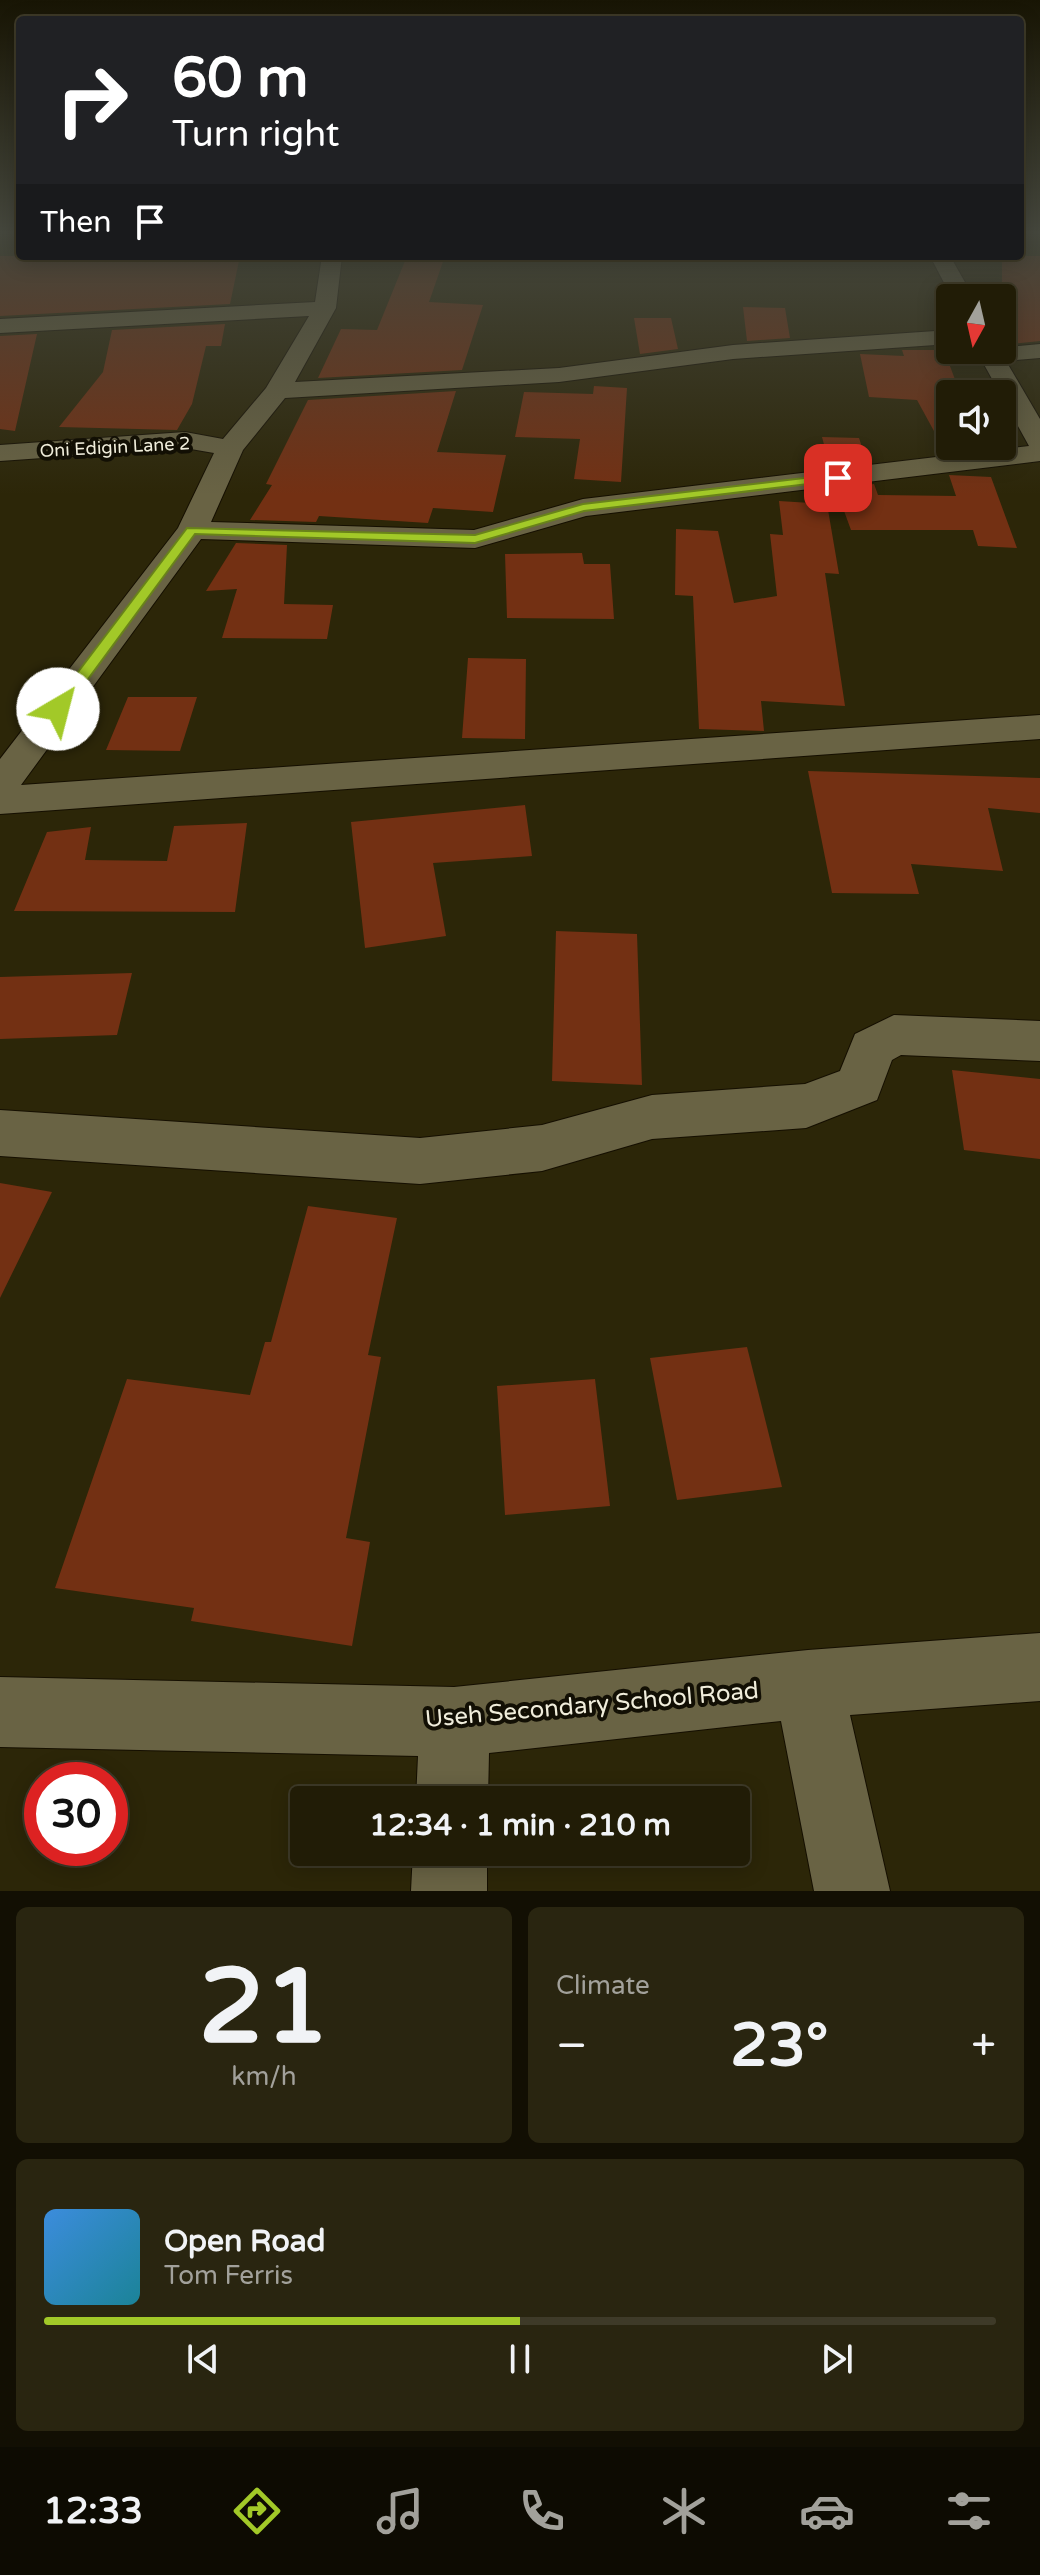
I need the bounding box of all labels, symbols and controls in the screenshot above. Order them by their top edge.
text: 60 m [172,45,308,112]
icon: right [40,48,144,152]
text: Turn right [172,113,339,156]
icon: arrive [128,200,172,244]
text: Then [40,204,112,241]
north arrow [936,284,1016,364]
map controls [936,284,1016,460]
button: sound [936,380,1016,460]
street label: Oni Edigin Lane 2 [39,432,191,462]
pin [804,444,872,512]
icon: arrive [816,456,860,500]
position arrow [16,667,100,751]
street label: Useh Secondary School Road [424,1676,760,1734]
speed limit sign: 30 [24,1762,128,1866]
text: 12:34 · 1 min · 210 m [369,1807,671,1844]
text: 21 [199,1946,329,2071]
text: Climate [556,1970,650,2001]
text: 23° [730,2010,828,2082]
text: − [556,2020,587,2073]
text: + [971,2020,996,2073]
text: km/h [231,2061,297,2092]
text: Open Road [164,2223,325,2260]
text: Tom Ferris [164,2260,293,2291]
icon: previous [181,2337,225,2381]
icon: pause [498,2337,542,2381]
icon: next [815,2337,859,2381]
icon: directions [229,2483,285,2539]
icon: music [372,2483,428,2539]
icon: phone [514,2483,570,2539]
icon: climate [656,2483,712,2539]
icon: car [799,2483,855,2539]
icon: filters [941,2483,997,2539]
text: 12:33 [43,2490,143,2533]

